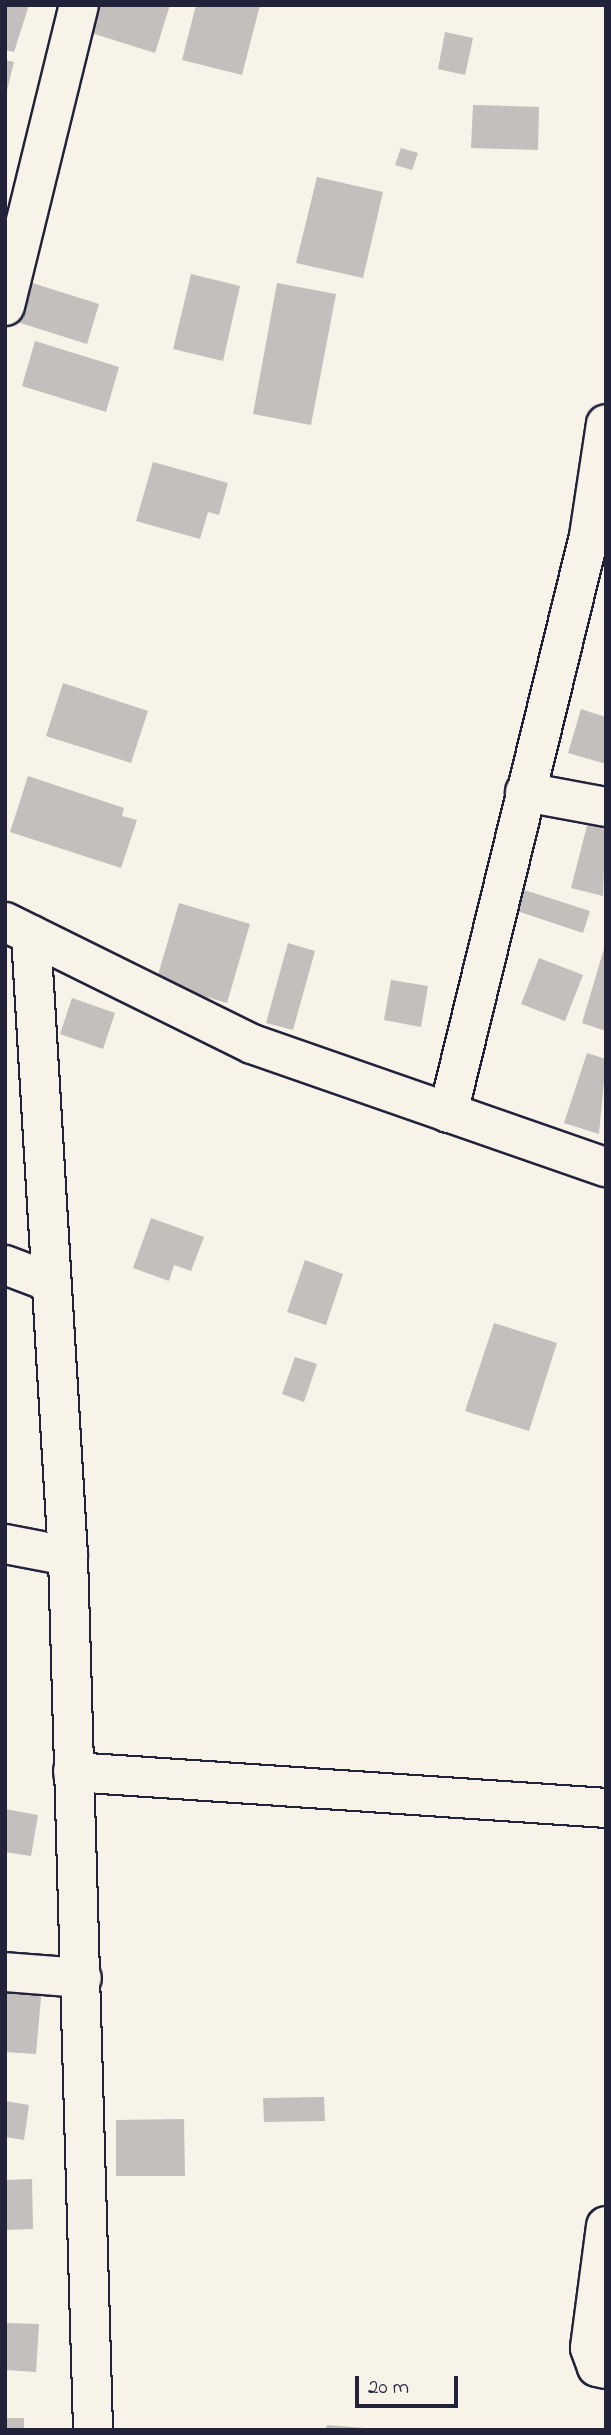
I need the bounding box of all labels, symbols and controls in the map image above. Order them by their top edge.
scale bar [359,2362,462,2406]
text: 20 m [368,2373,409,2403]

